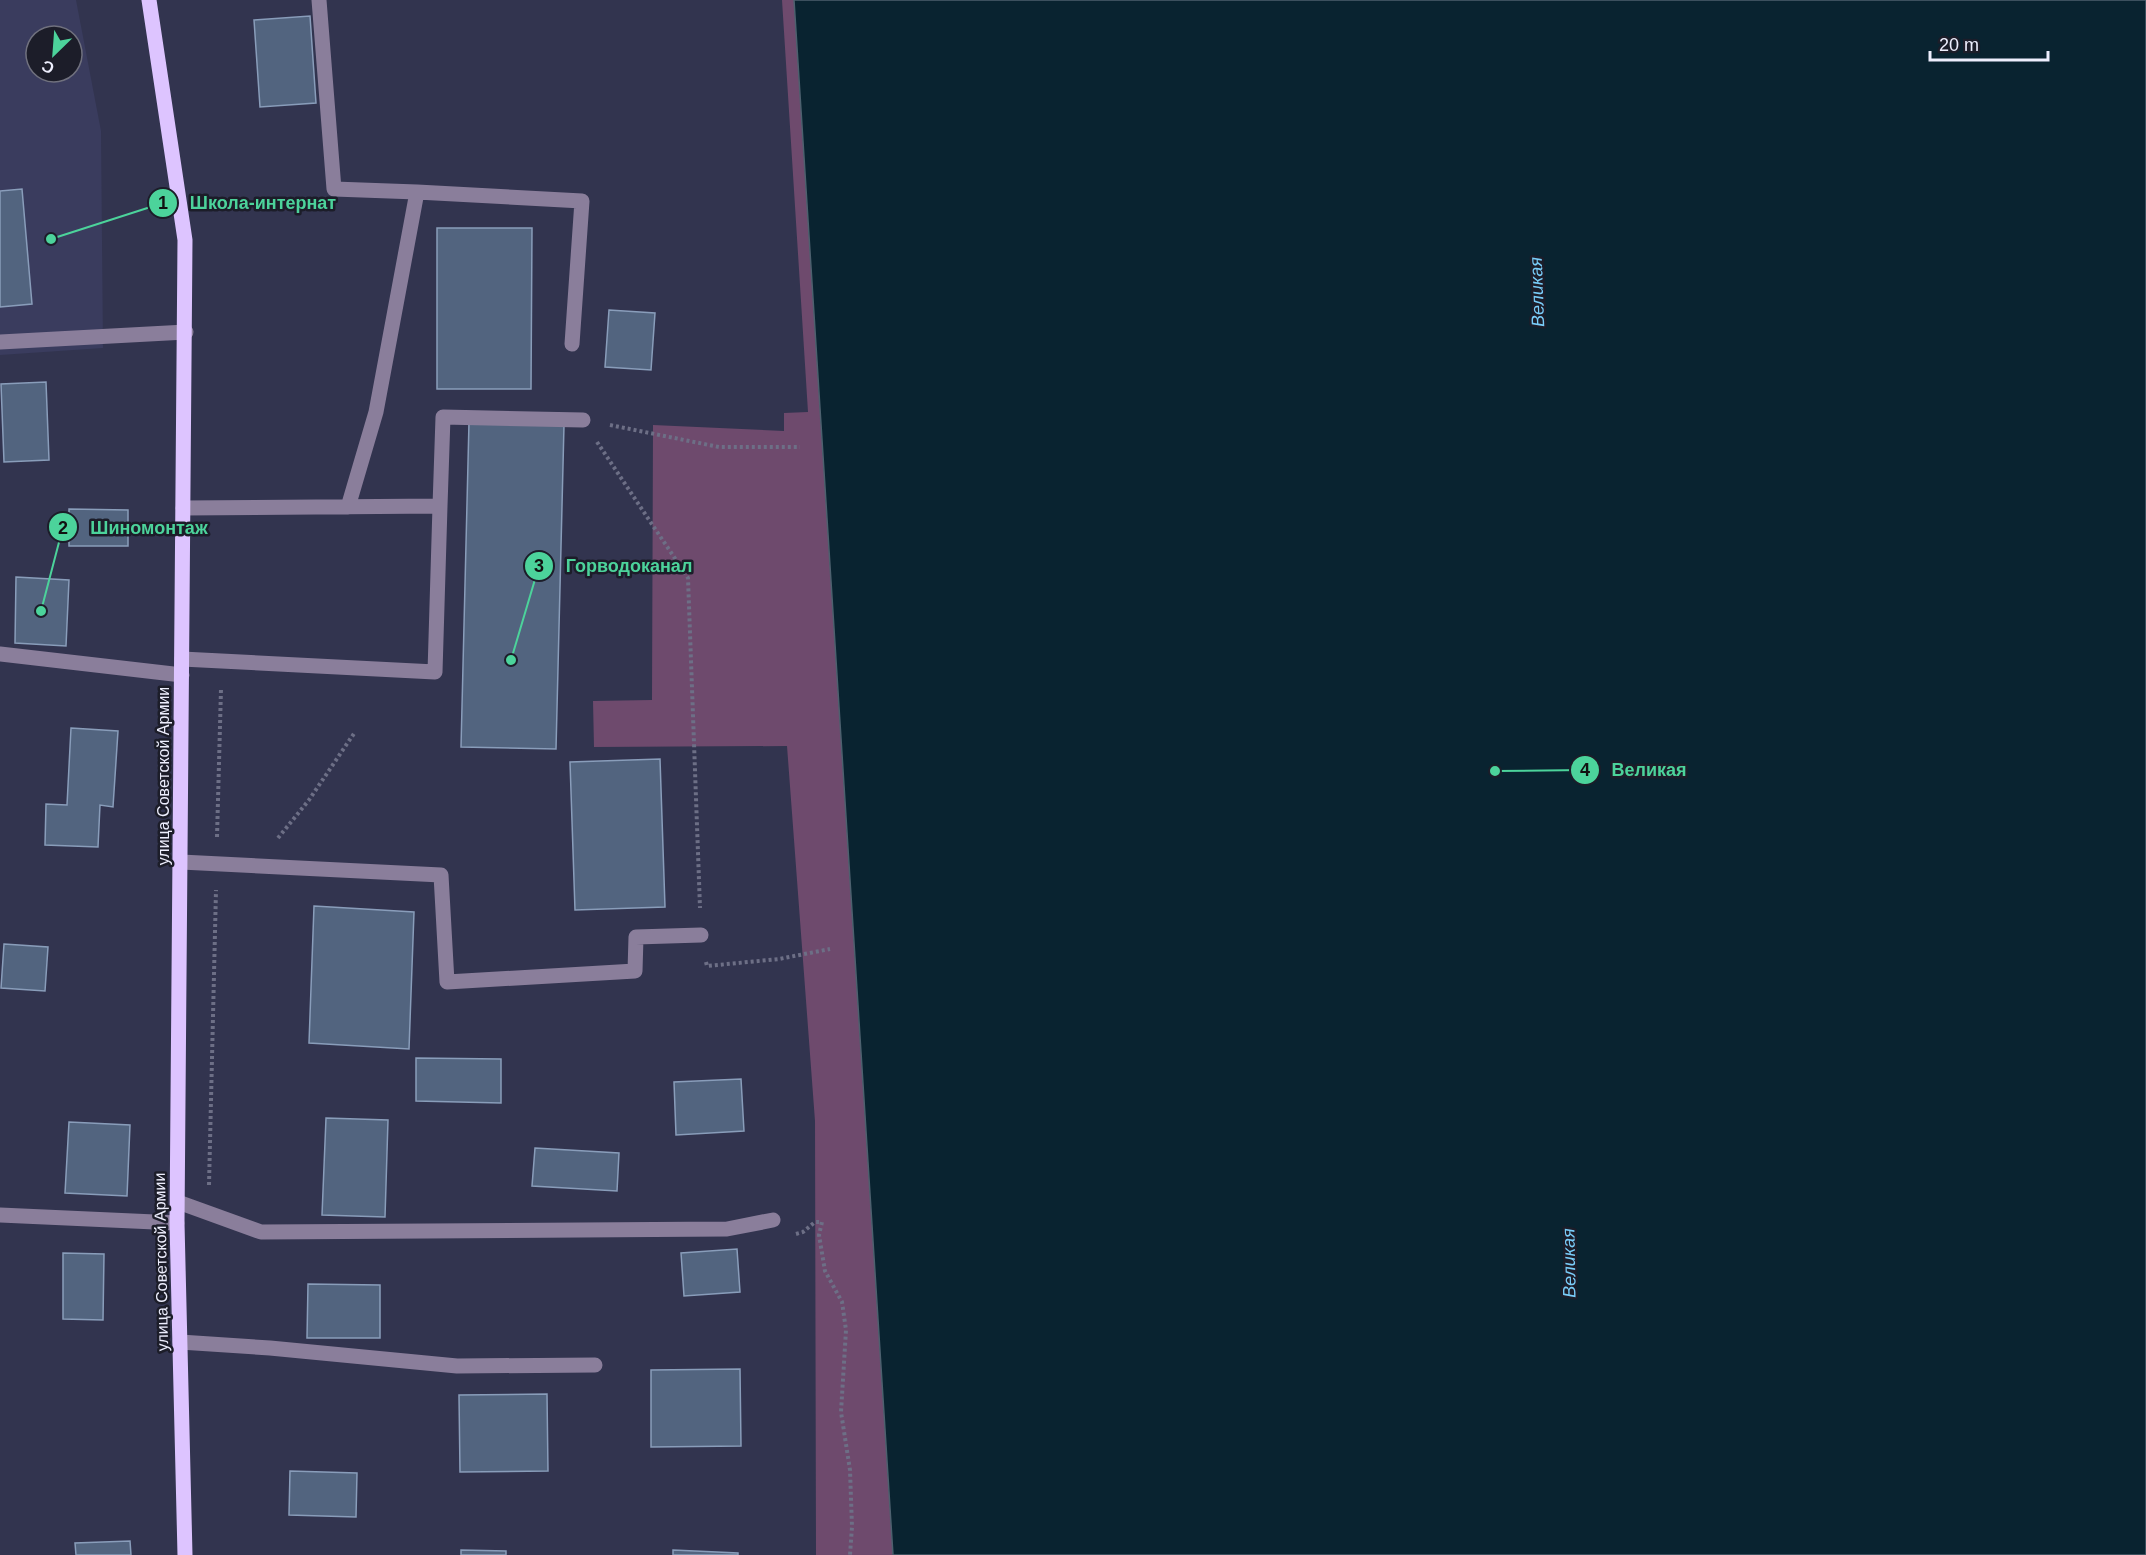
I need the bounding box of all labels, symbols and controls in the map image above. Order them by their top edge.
north arrow [24,24,84,84]
scale bar [1930,24,2048,62]
text: 20 m [1939,35,1979,55]
text: С [39,57,57,77]
callout: Школа-интернат [148,185,349,221]
text: 1 [158,193,168,213]
text: Школа-интернат [190,193,336,213]
water label: Великая [1526,256,1548,327]
callout: Шиномонтаж [48,509,220,545]
text: 2 [58,518,68,538]
text: Шиномонтаж [90,518,208,538]
callout: Горводоканал [524,548,705,584]
text: 3 [534,556,544,576]
text: Горводоканал [566,556,692,576]
street label: улица Советской Армии [155,687,172,865]
callout: Великая [1570,752,1699,788]
text: 4 [1580,760,1590,780]
text: Великая [1611,760,1687,780]
street label: улица Советской Армии [151,1173,171,1351]
water label: Великая [1558,1228,1580,1298]

